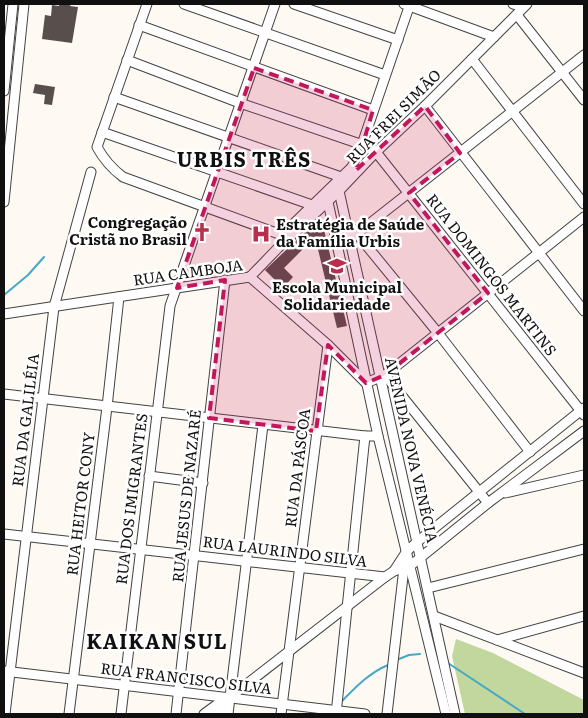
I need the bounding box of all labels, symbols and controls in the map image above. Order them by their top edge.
street label: RUA FREI SIMÃO [340,63,446,169]
district label: URBIS TRÊS [177,143,311,173]
street label: RUA DOMINGOS MARTINS [421,188,563,360]
place label: Congregação Cristã no Brasil [69,210,188,250]
place label: Estratégia de Saúde da Família Urbis [276,212,425,252]
church icon: Congregação Cristã no Brasil [191,221,213,243]
hospital icon: Estratégia de Saúde da Família Urbis [250,223,272,245]
street label: RUA CAMBOJA [131,252,244,291]
school or university icon: Escola Municipal Solidariedade [326,255,348,277]
place label: Escola Municipal Solidariedade [272,275,402,315]
street label: RUA DA GALILÉIA [5,352,44,488]
street label: AVENIDA NOVA VENÉCIA [380,354,445,545]
street label: RUA DA PÁSCOA [278,407,315,529]
street label: RUA JESUS DE NAZARÉ [165,408,206,584]
street label: RUA DOS IMIGRANTES [109,412,152,586]
street label: RUA HEITOR CONY [59,430,100,577]
street label: RUA LAURINDO SILVA [202,529,369,572]
district label: KAIKAN SUL [86,625,228,655]
street label: RUA FRANCISCO SILVA [99,656,273,699]

